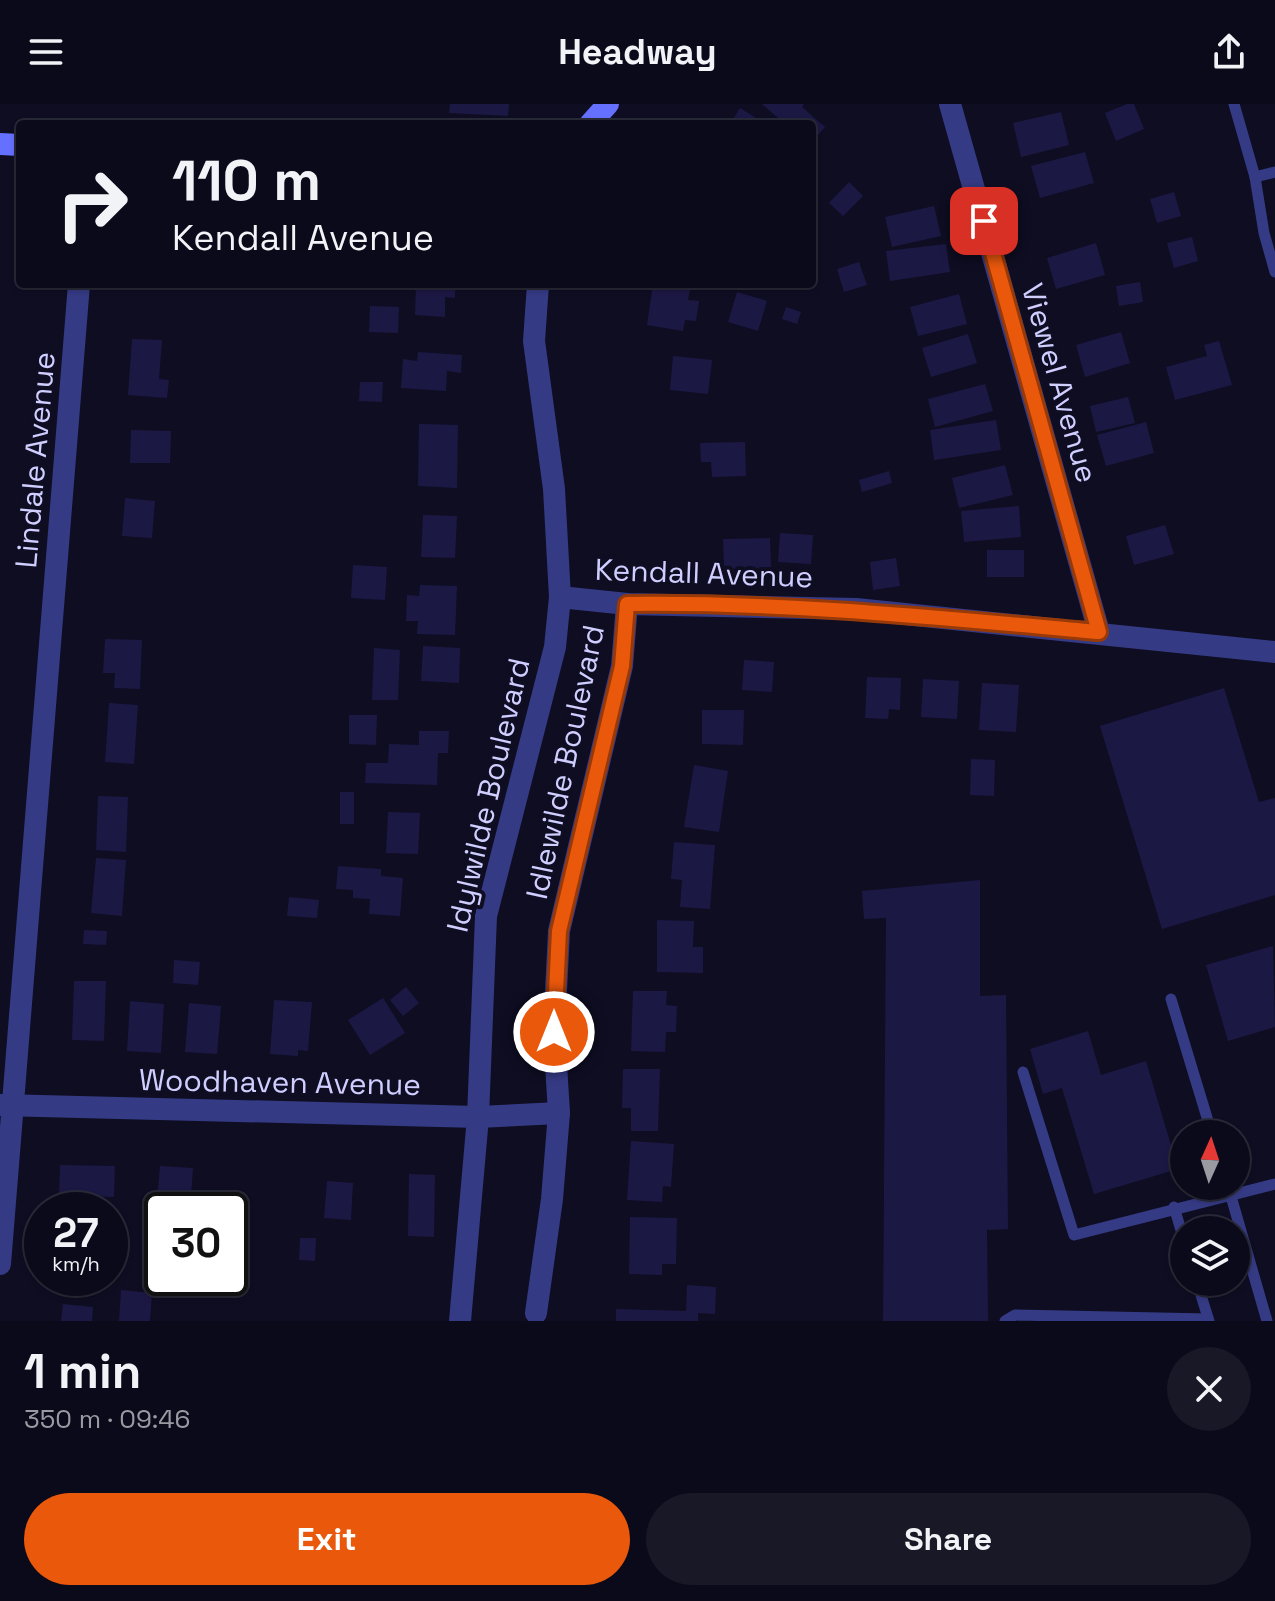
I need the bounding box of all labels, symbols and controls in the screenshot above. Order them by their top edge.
text: Headway [558,29,717,75]
icon: menu [24,30,68,74]
icon: share [1207,30,1251,74]
text: 110 m [172,145,321,216]
icon: right [40,152,144,256]
pin [950,187,1018,255]
icon: arrive [962,199,1006,243]
text: Kendall Avenue [172,215,434,261]
street label: Viewel Avenue [1013,279,1107,487]
street label: Lindale Avenue [6,350,64,570]
street label: Kendall Avenue [594,550,814,596]
street label: Idlewilde Boulevard [517,621,613,903]
street label: Idylwilde Boulevard [437,654,539,936]
position arrow [512,990,596,1074]
street label: Woodhaven Avenue [139,1060,421,1104]
north arrow [1170,1120,1250,1200]
map controls [1170,1120,1250,1296]
speed limit sign: 30 [144,1192,248,1296]
text: 27 [53,1208,99,1259]
button: layers [1170,1216,1250,1296]
text: km/h [52,1251,100,1277]
text: 1 min [24,1341,141,1402]
button: close [1167,1347,1251,1431]
text: 350 m · 09:46 [24,1402,191,1436]
button: Exit [24,1493,630,1585]
button: Share [646,1493,1251,1585]

